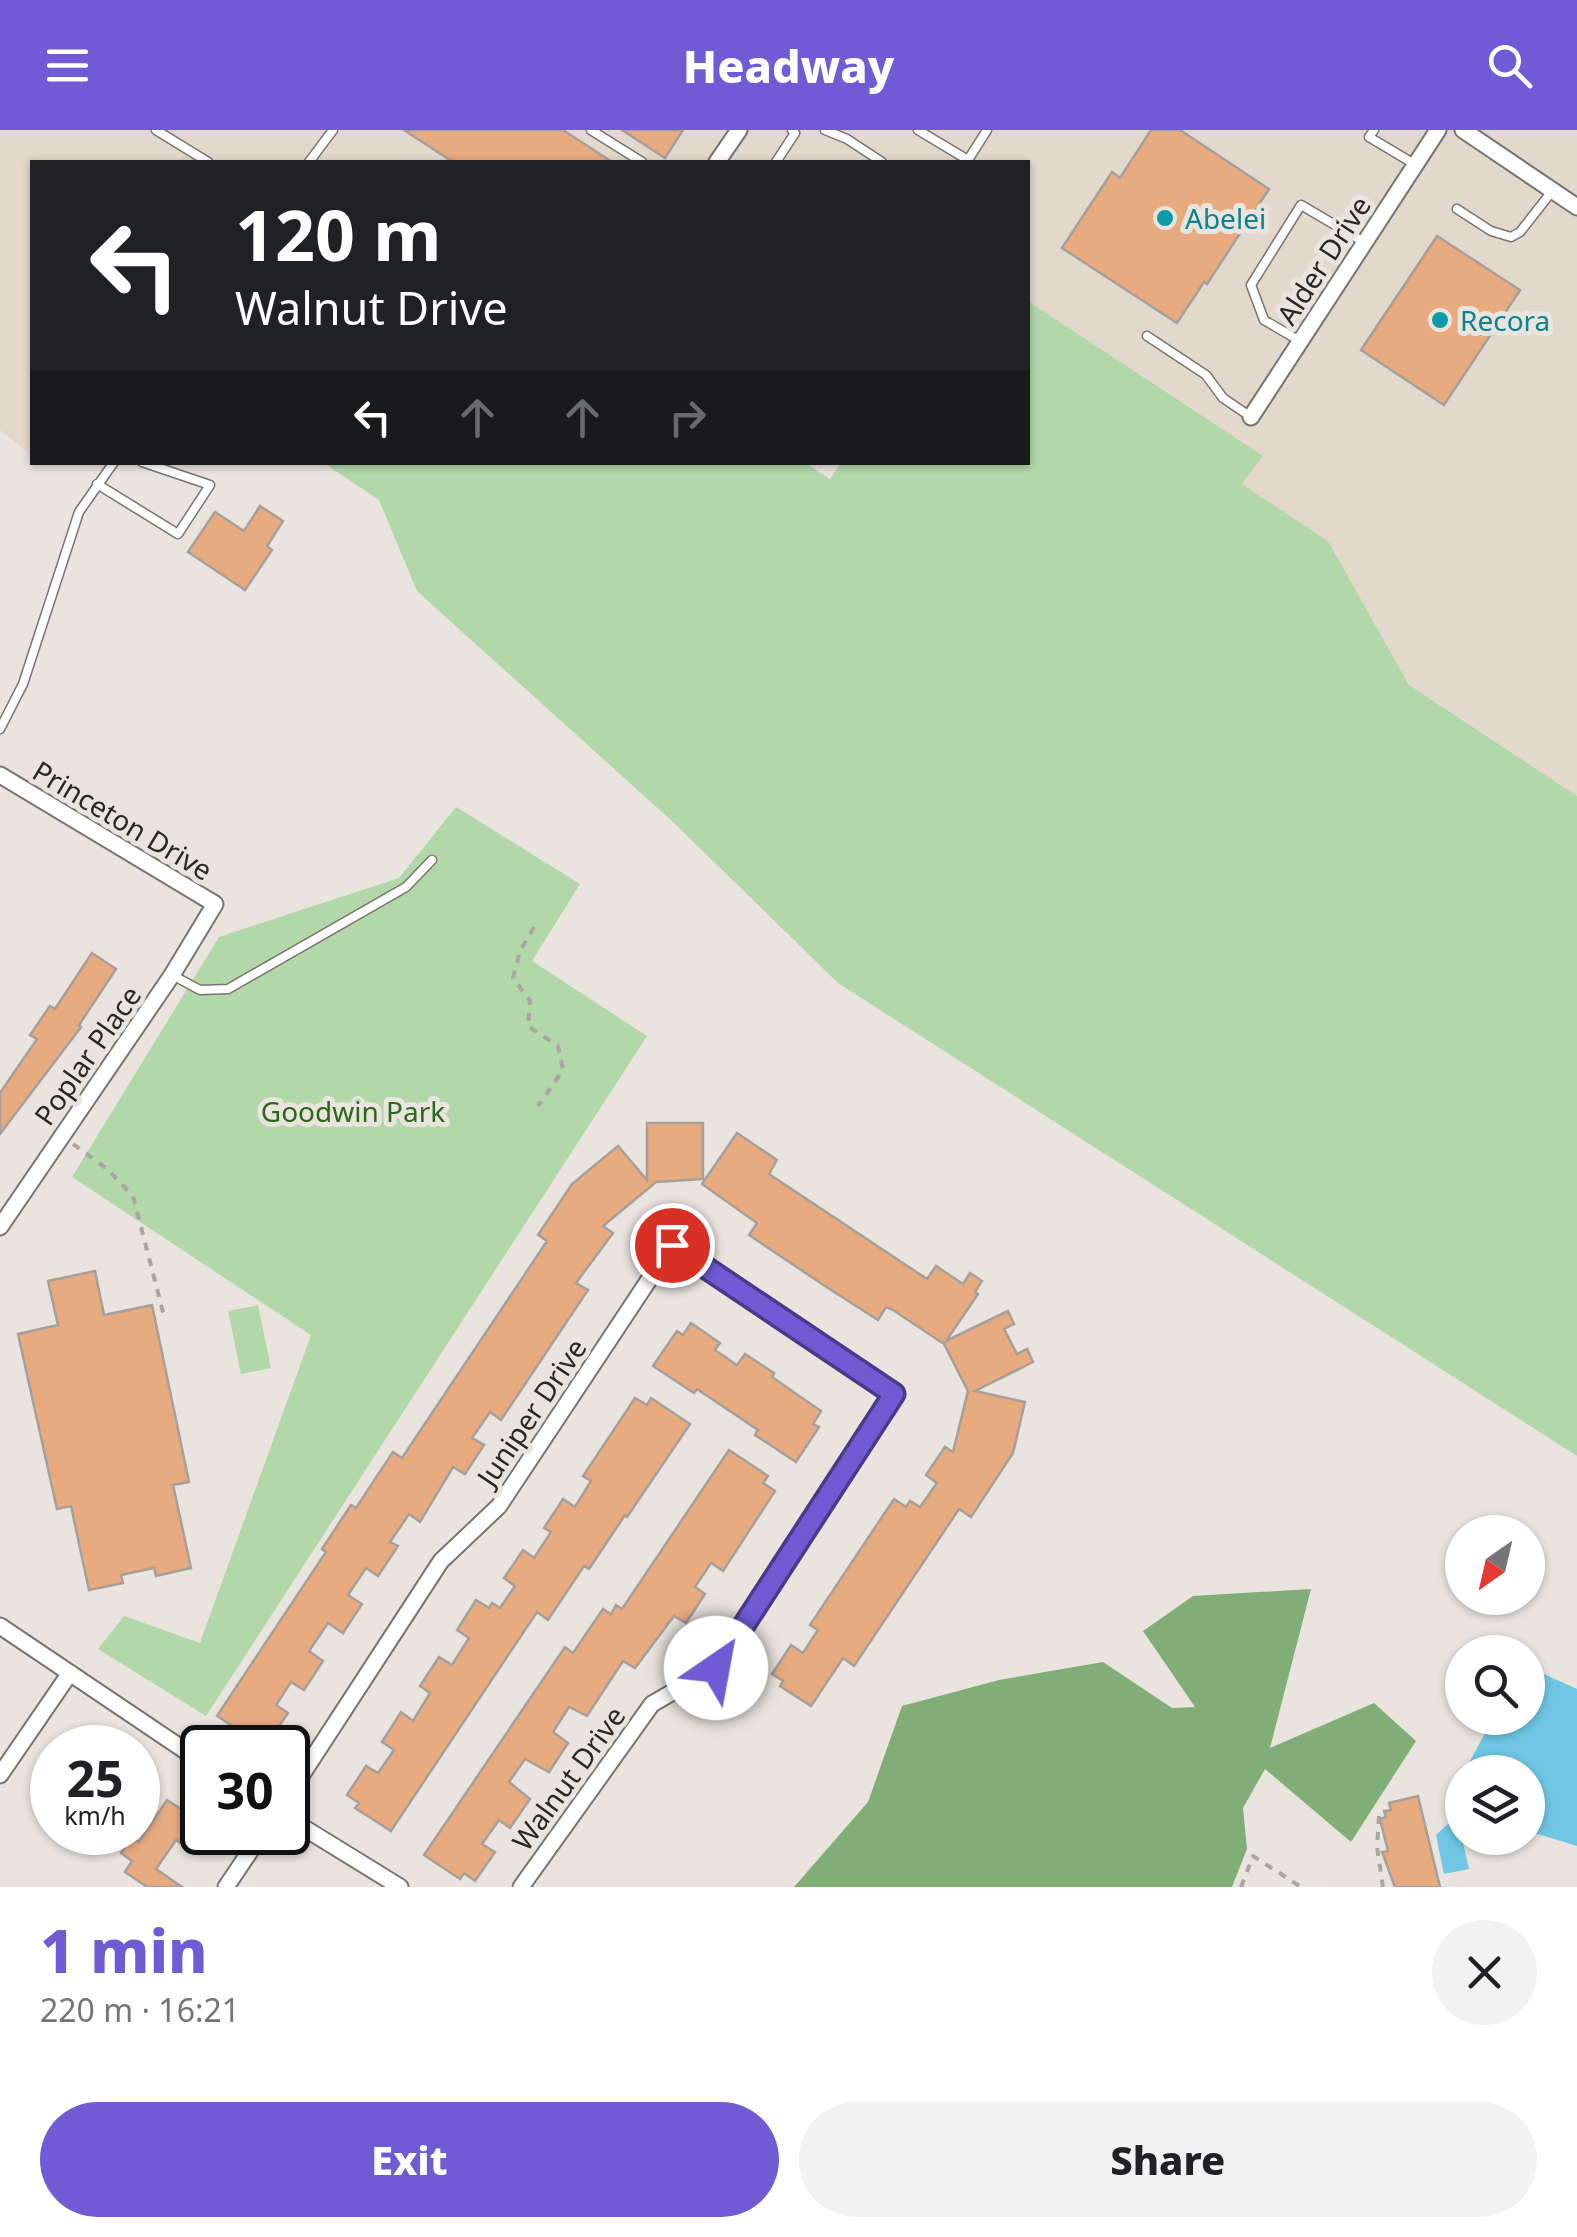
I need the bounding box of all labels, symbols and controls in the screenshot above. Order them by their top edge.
text: Headway [683,35,894,96]
icon: menu [40,38,95,93]
icon: search [1482,38,1537,93]
text: 120 m [235,186,442,282]
street label: Alder Drive [1267,188,1379,332]
place label: Abelei [1185,199,1266,237]
icon: left [70,200,200,330]
marker: Abelei [1154,207,1176,229]
text: Walnut Drive [235,277,508,338]
place label: Recora [1460,301,1550,339]
marker: Recora [1429,309,1451,331]
icon: left [345,390,400,445]
icon: ahead [450,390,505,445]
icon: ahead [555,390,610,445]
icon: right [660,390,715,445]
street label: Princeton Drive [26,751,220,889]
street label: Poplar Place [25,978,149,1132]
park label: Goodwin Park [261,1092,445,1130]
pin [630,1203,715,1288]
icon: arrive [645,1218,700,1273]
street label: Juniper Drive [466,1331,594,1496]
north arrow [1445,1515,1545,1615]
map controls [1445,1515,1545,1855]
position arrow [664,1616,768,1720]
button: search [1445,1635,1545,1735]
street label: Walnut Drive [503,1698,633,1858]
speed limit sign: 30 [180,1725,310,1855]
text: 25 [66,1744,124,1812]
button: layers [1445,1755,1545,1855]
text: km/h [64,1798,126,1832]
text: 1 min [40,1909,208,1991]
button: close [1432,1920,1537,2025]
text: 220 m · 16:21 [40,1988,240,2031]
button: Exit [40,2102,779,2217]
button: Share [799,2102,1537,2217]

